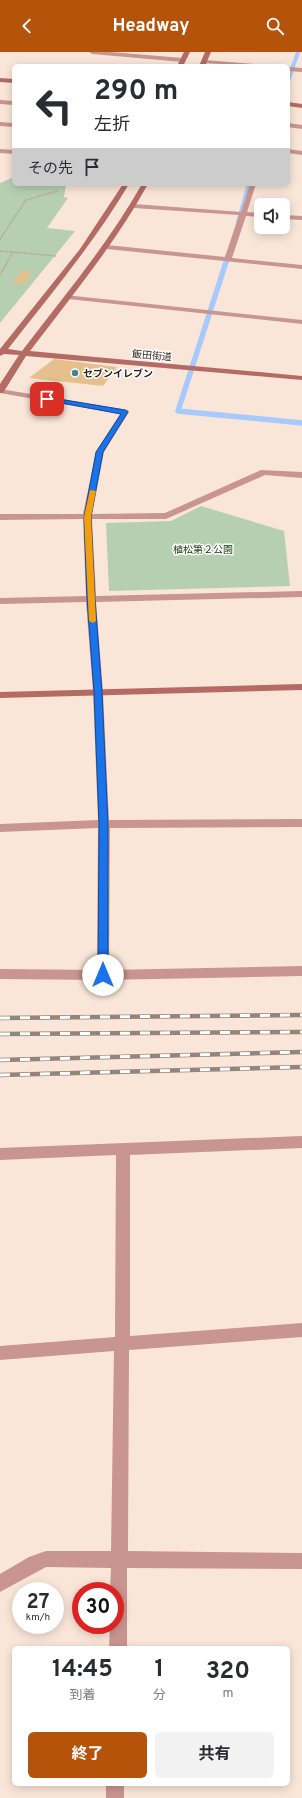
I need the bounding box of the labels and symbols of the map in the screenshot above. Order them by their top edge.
street label: 飯田街道 [131,348,172,365]
marker: セブンイレブン [70,368,80,378]
place label: セブンイレブン [83,368,153,381]
pin [30,382,64,416]
park label: 植松第２公園 [173,544,233,557]
position arrow [82,954,124,996]
speed limit sign: 30 [72,1582,124,1634]

